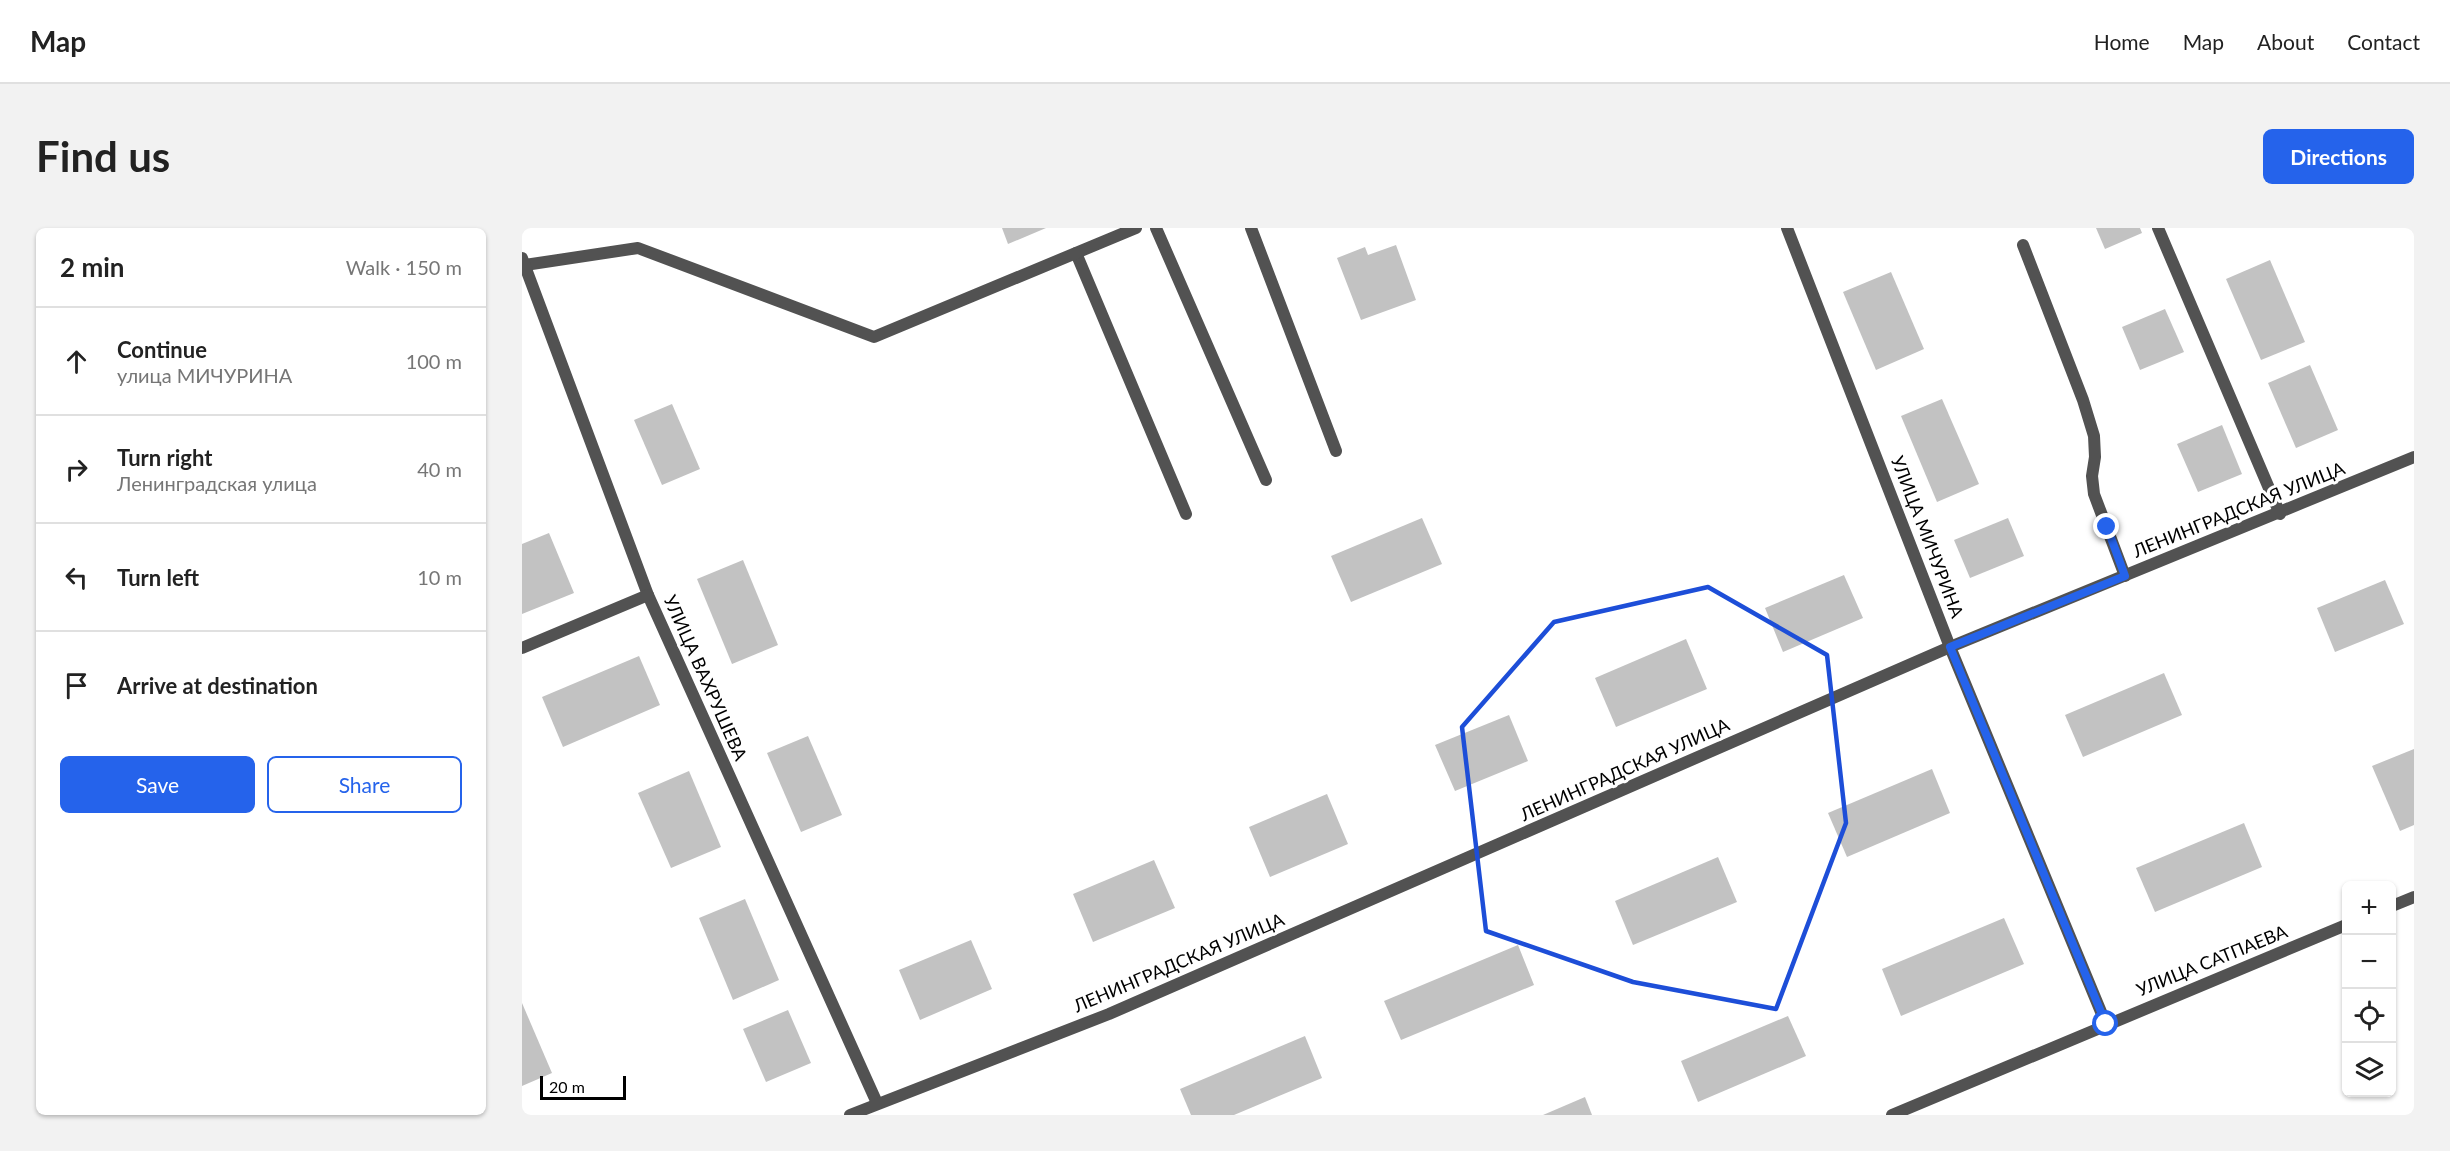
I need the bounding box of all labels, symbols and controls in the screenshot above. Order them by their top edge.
text: Map [30,24,86,58]
text: Home [2094,29,2150,54]
text: Map [2183,29,2224,54]
text: About [2257,29,2314,54]
text: Contact [2347,29,2420,54]
button: Directions [2263,129,2414,184]
text: Find us [36,131,170,181]
text: 2 min [60,251,124,283]
text: Walk · 150 m [346,255,462,279]
text: Continue [117,336,207,363]
icon: ahead [60,345,93,378]
text: 100 m [406,349,462,373]
text: улица МИЧУРИНА [117,363,292,387]
text: Turn right [117,444,212,471]
street label: УЛИЦА МИЧУРИНА [1887,452,1969,622]
icon: right [60,453,93,486]
street label: ЛЕНИНГРАДСКАЯ УЛИЦА [2129,456,2349,562]
text: 40 m [417,457,462,481]
text: Ленинградская улица [117,471,317,495]
route end [2093,513,2119,539]
icon: left [60,561,93,594]
text: Turn left [117,564,199,591]
text: 10 m [417,565,462,589]
street label: УЛИЦА ВАХРУШЕВА [660,592,753,764]
icon: arrive [60,669,93,702]
text: Arrive at destination [117,672,318,699]
street label: ЛЕНИНГРАДСКАЯ УЛИЦА [1516,713,1733,826]
button: Save [60,756,255,813]
button: Share [267,756,462,813]
map controls [2342,881,2396,1097]
button: + [2342,881,2396,935]
street label: ЛЕНИНГРАДСКАЯ УЛИЦА [1069,907,1288,1017]
street label: УЛИЦА САТПАЕВА [2133,919,2291,1000]
button: − [2342,935,2396,989]
button: locate [2342,989,2396,1043]
route start [2092,1010,2118,1036]
button: layers [2342,1043,2396,1097]
scale bar [540,1073,626,1100]
text: 20 m [549,1077,585,1096]

